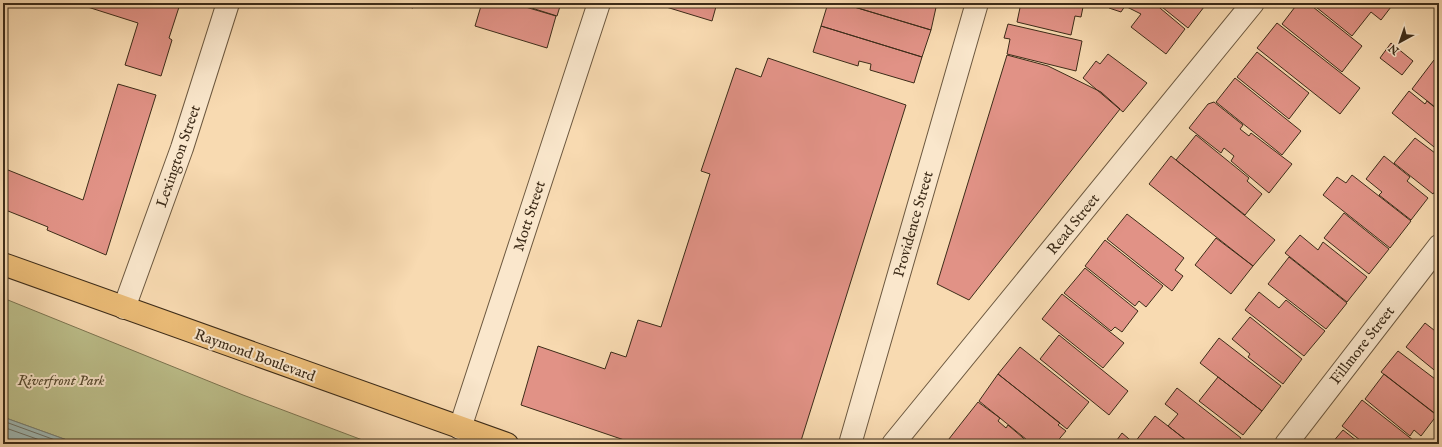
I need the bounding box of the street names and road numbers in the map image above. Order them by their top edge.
street label: Lexington Street [152,103,205,210]
street label: Providence Street [889,169,938,279]
street label: Mott Street [509,179,550,254]
street label: Read Street [1043,190,1104,259]
street label: Fillmore Street [1326,302,1399,388]
street label: Raymond Boulevard [192,325,319,386]

